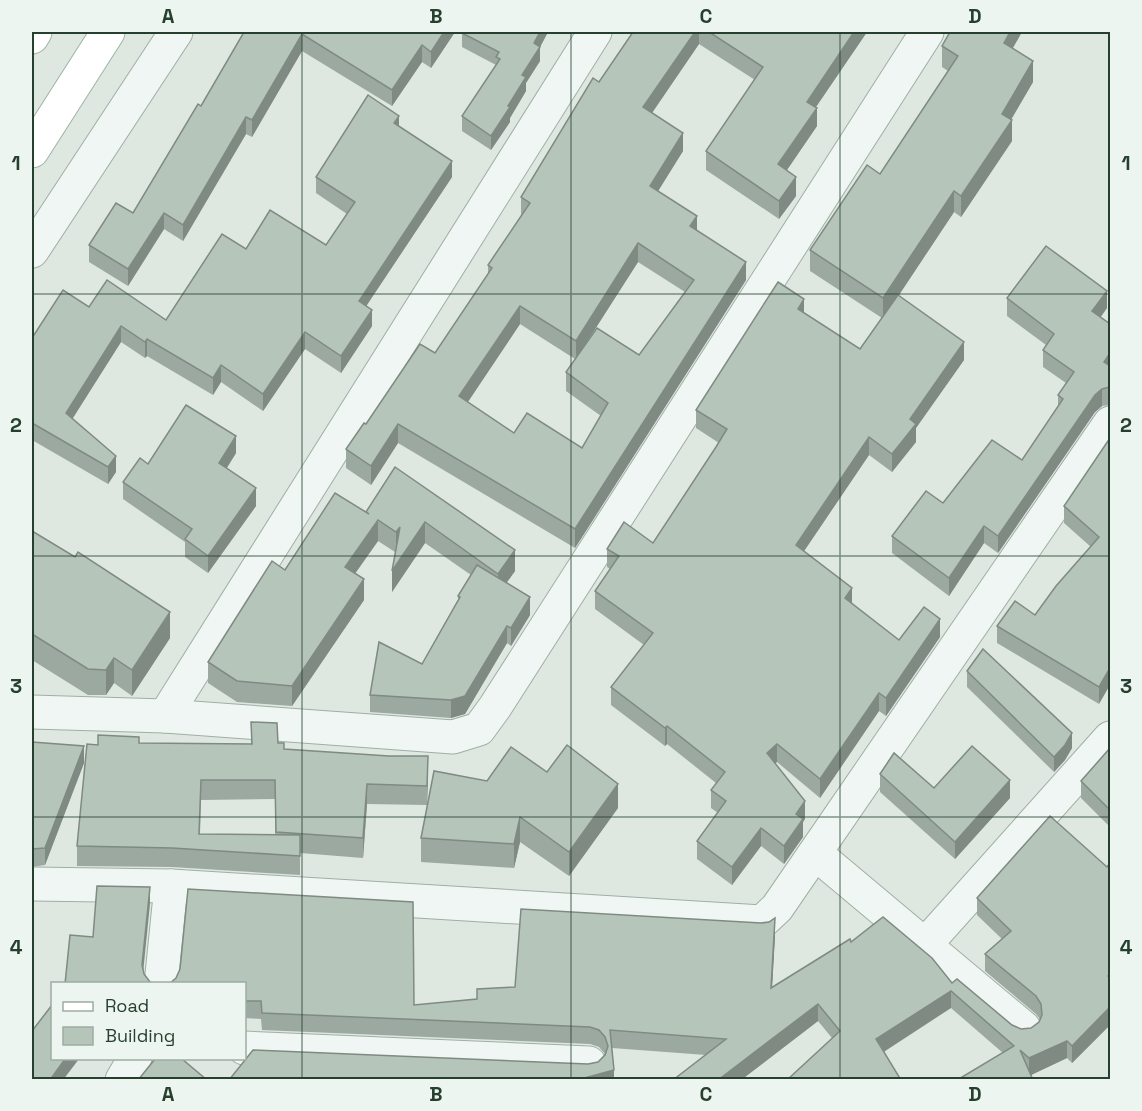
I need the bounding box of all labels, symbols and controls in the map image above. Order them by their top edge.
text: A [162,3,175,29]
text: B [429,3,443,29]
text: C [700,3,713,29]
text: D [968,3,982,29]
text: 1 [11,150,21,176]
text: 1 [1121,150,1131,176]
text: 2 [10,412,22,438]
text: 2 [1120,412,1132,438]
text: 3 [10,673,22,699]
text: 3 [1120,673,1132,699]
text: 4 [10,934,23,960]
text: 4 [1120,934,1133,960]
legend [51,982,246,1060]
text: Road [105,994,149,1017]
text: Building [105,1024,175,1047]
text: A [162,1081,175,1107]
text: B [429,1081,443,1107]
text: C [700,1081,713,1107]
text: D [968,1081,982,1107]

